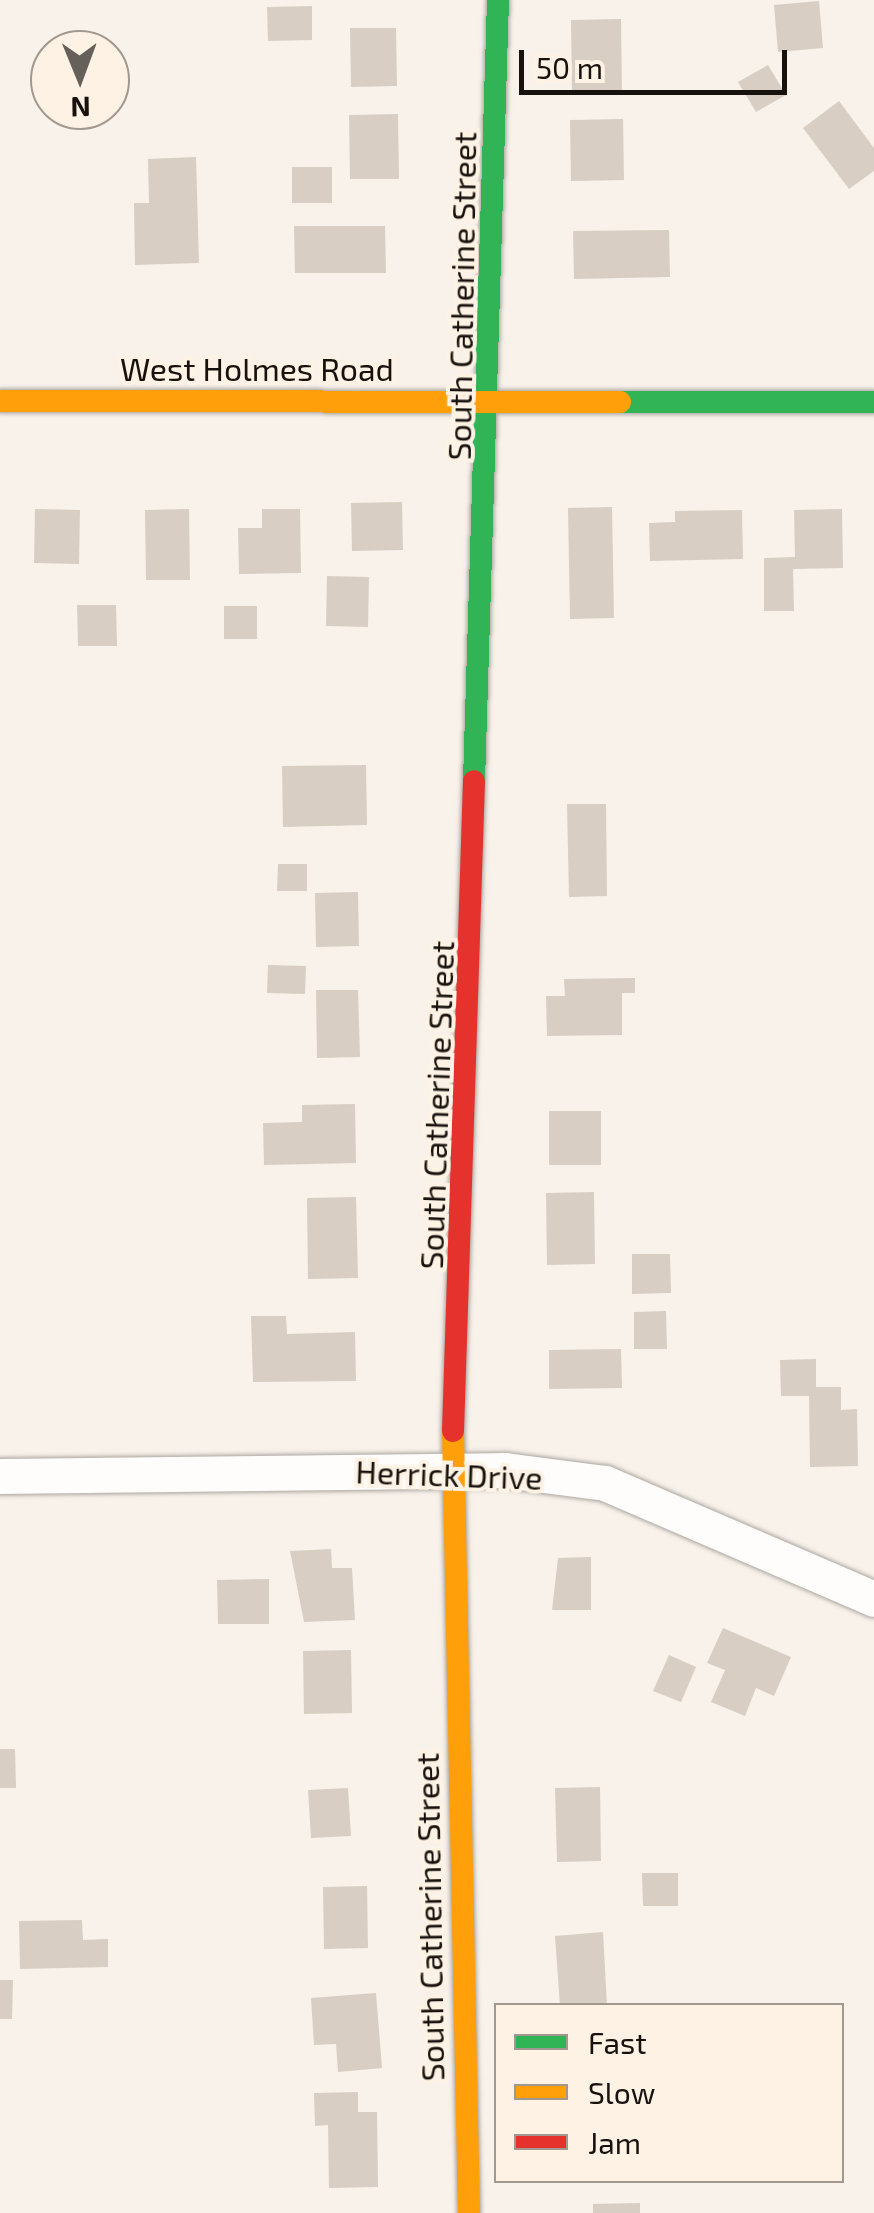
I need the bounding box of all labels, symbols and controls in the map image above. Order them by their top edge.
north arrow [30,30,130,130]
scale bar [524,30,792,92]
text: 50 m [536,49,603,85]
text: N [70,91,91,125]
street label: South Catherine Street [439,131,483,461]
street label: West Holmes Road [120,349,394,387]
street label: South Catherine Street [411,940,461,1270]
street label: Herrick Drive [355,1452,543,1496]
street label: South Catherine Street [407,1752,451,2082]
legend [494,2003,844,2183]
text: Fast [588,2024,647,2060]
text: Slow [588,2074,655,2110]
text: Jam [588,2124,641,2160]

